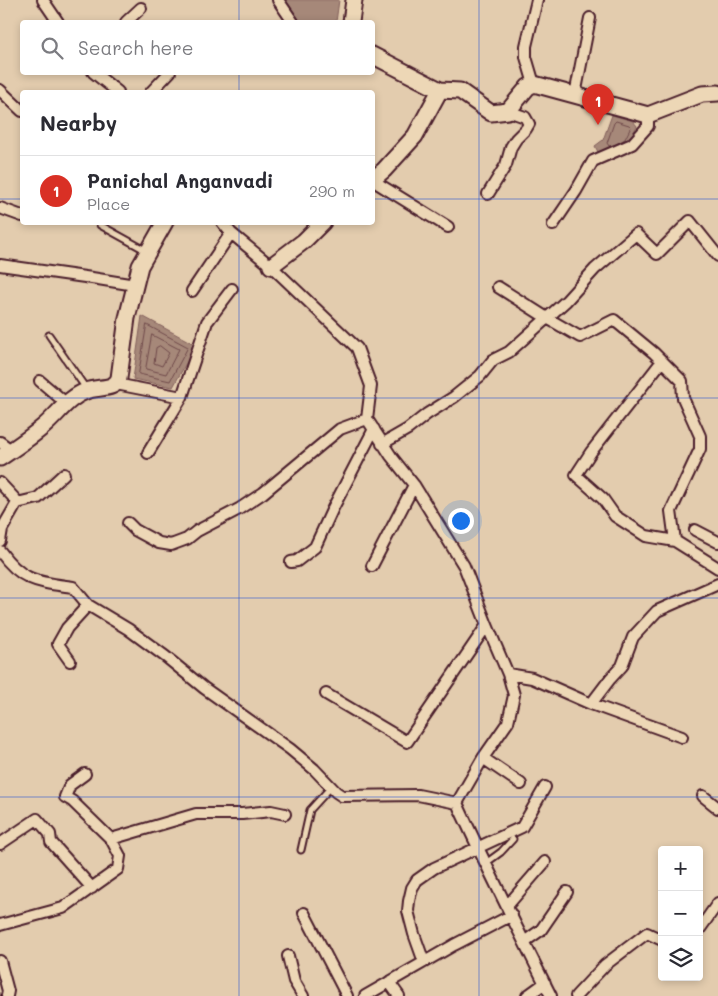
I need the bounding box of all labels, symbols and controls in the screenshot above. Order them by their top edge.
search box [20,20,375,75]
icon: search [38,34,66,62]
text: Search here [78,35,194,60]
pin: 1 [582,84,614,125]
text: Nearby [40,109,117,136]
text: Panichal Anganvadi [87,168,273,193]
text: 1 [52,180,60,201]
text: 290 m [309,180,355,201]
text: Place [87,193,130,214]
your location [448,508,474,534]
map controls [658,846,703,981]
button: + [658,846,703,891]
button: − [658,891,703,936]
button: layers [658,936,703,981]

